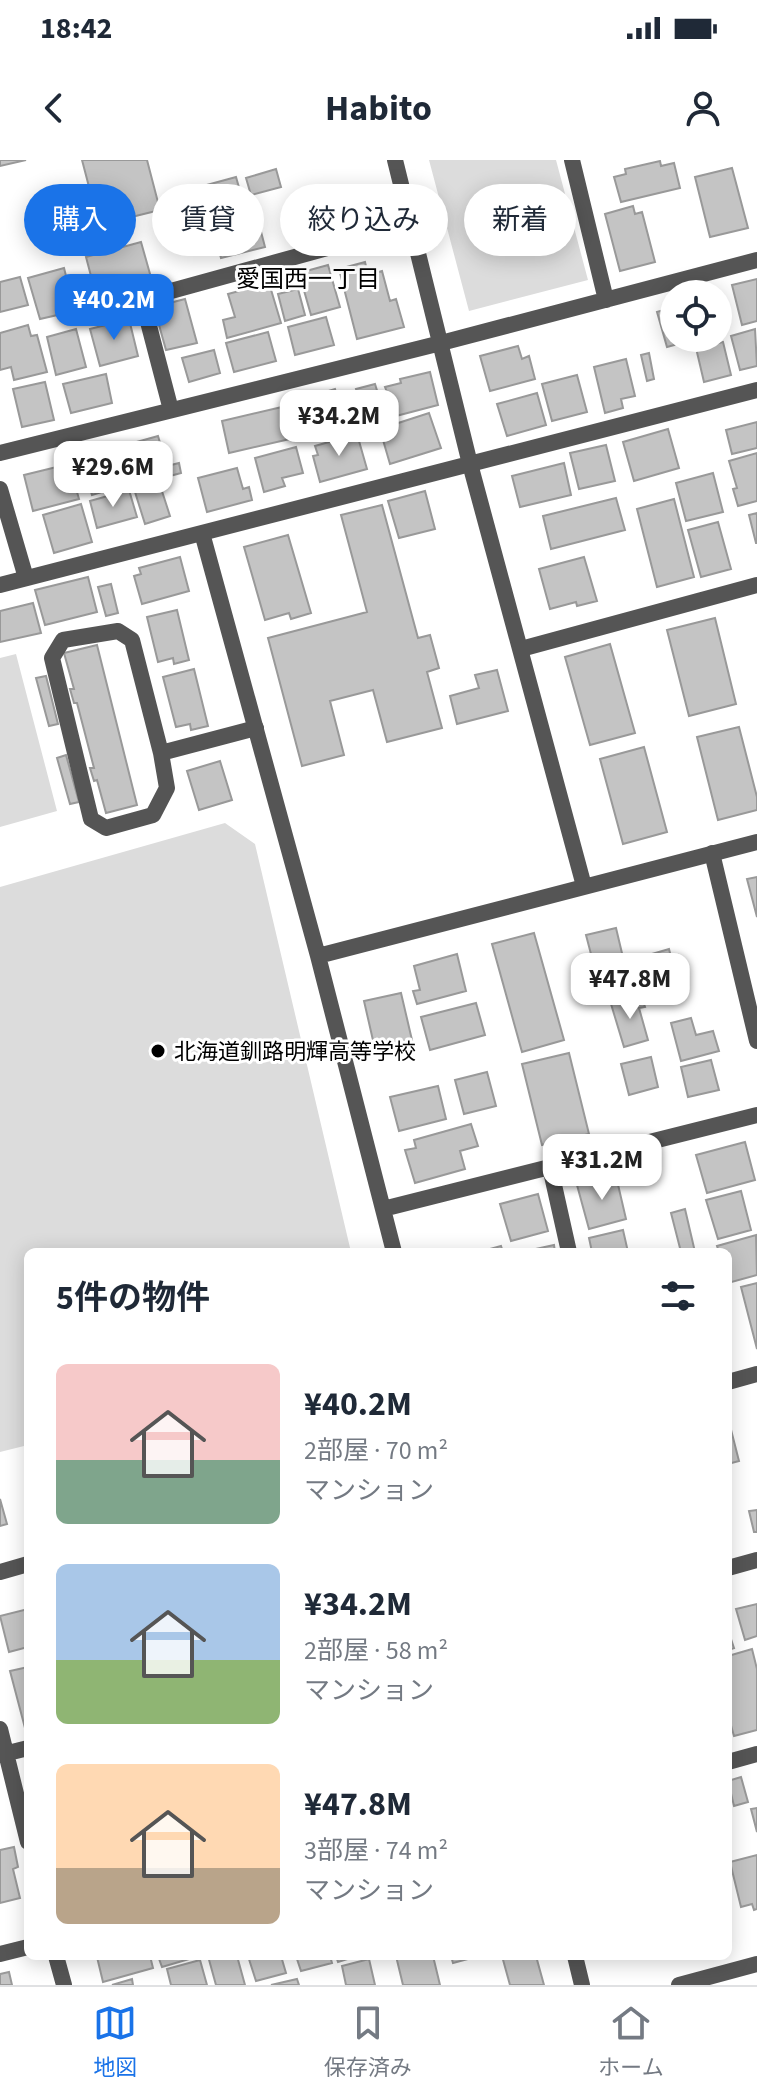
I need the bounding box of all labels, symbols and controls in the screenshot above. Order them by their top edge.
text: 18:42 [40,7,112,50]
text: Habito [325,83,432,134]
icon: back [32,86,76,130]
icon: person [681,86,725,130]
chip: 購入 [24,184,136,256]
chip: 賃貸 [152,184,264,256]
chip: 絞り込み [280,184,448,256]
chip: 新着 [464,184,576,256]
district label: 愛国西一丁目 [236,262,380,297]
pin: ¥40.2M [49,274,179,342]
map controls [660,280,732,352]
button: locate [660,280,732,352]
text: ¥40.2M [73,281,155,318]
pin: ¥34.2M [274,390,404,458]
text: ¥34.2M [298,397,380,434]
pin: ¥29.6M [48,441,178,509]
text: ¥29.6M [72,448,154,485]
pin: ¥47.8M [565,953,695,1021]
text: ¥47.8M [589,960,671,997]
place label: 北海道釧路明輝高等学校 [174,1036,416,1068]
marker: 北海道釧路明輝高等学校 [149,1042,167,1060]
pin: ¥31.2M [537,1134,667,1202]
text: ¥31.2M [561,1141,643,1178]
text: 5件の物件 [56,1274,210,1323]
icon: filters [656,1274,700,1318]
text: ¥40.2M [304,1380,412,1429]
icon: home [120,1396,216,1492]
text: 2部屋 · 70 m² [304,1432,448,1469]
text: マンション [304,1472,434,1509]
text: ¥34.2M [304,1580,412,1629]
icon: home [120,1596,216,1692]
text: 2部屋 · 58 m² [304,1632,448,1669]
text: マンション [304,1672,434,1709]
text: ¥47.8M [304,1780,412,1829]
icon: home [120,1796,216,1892]
text: 3部屋 · 74 m² [304,1832,448,1869]
text: マンション [304,1872,434,1909]
tab: 地図 [93,2001,137,2084]
tab: 保存済み [324,2001,412,2084]
tab: ホーム [598,2001,664,2084]

